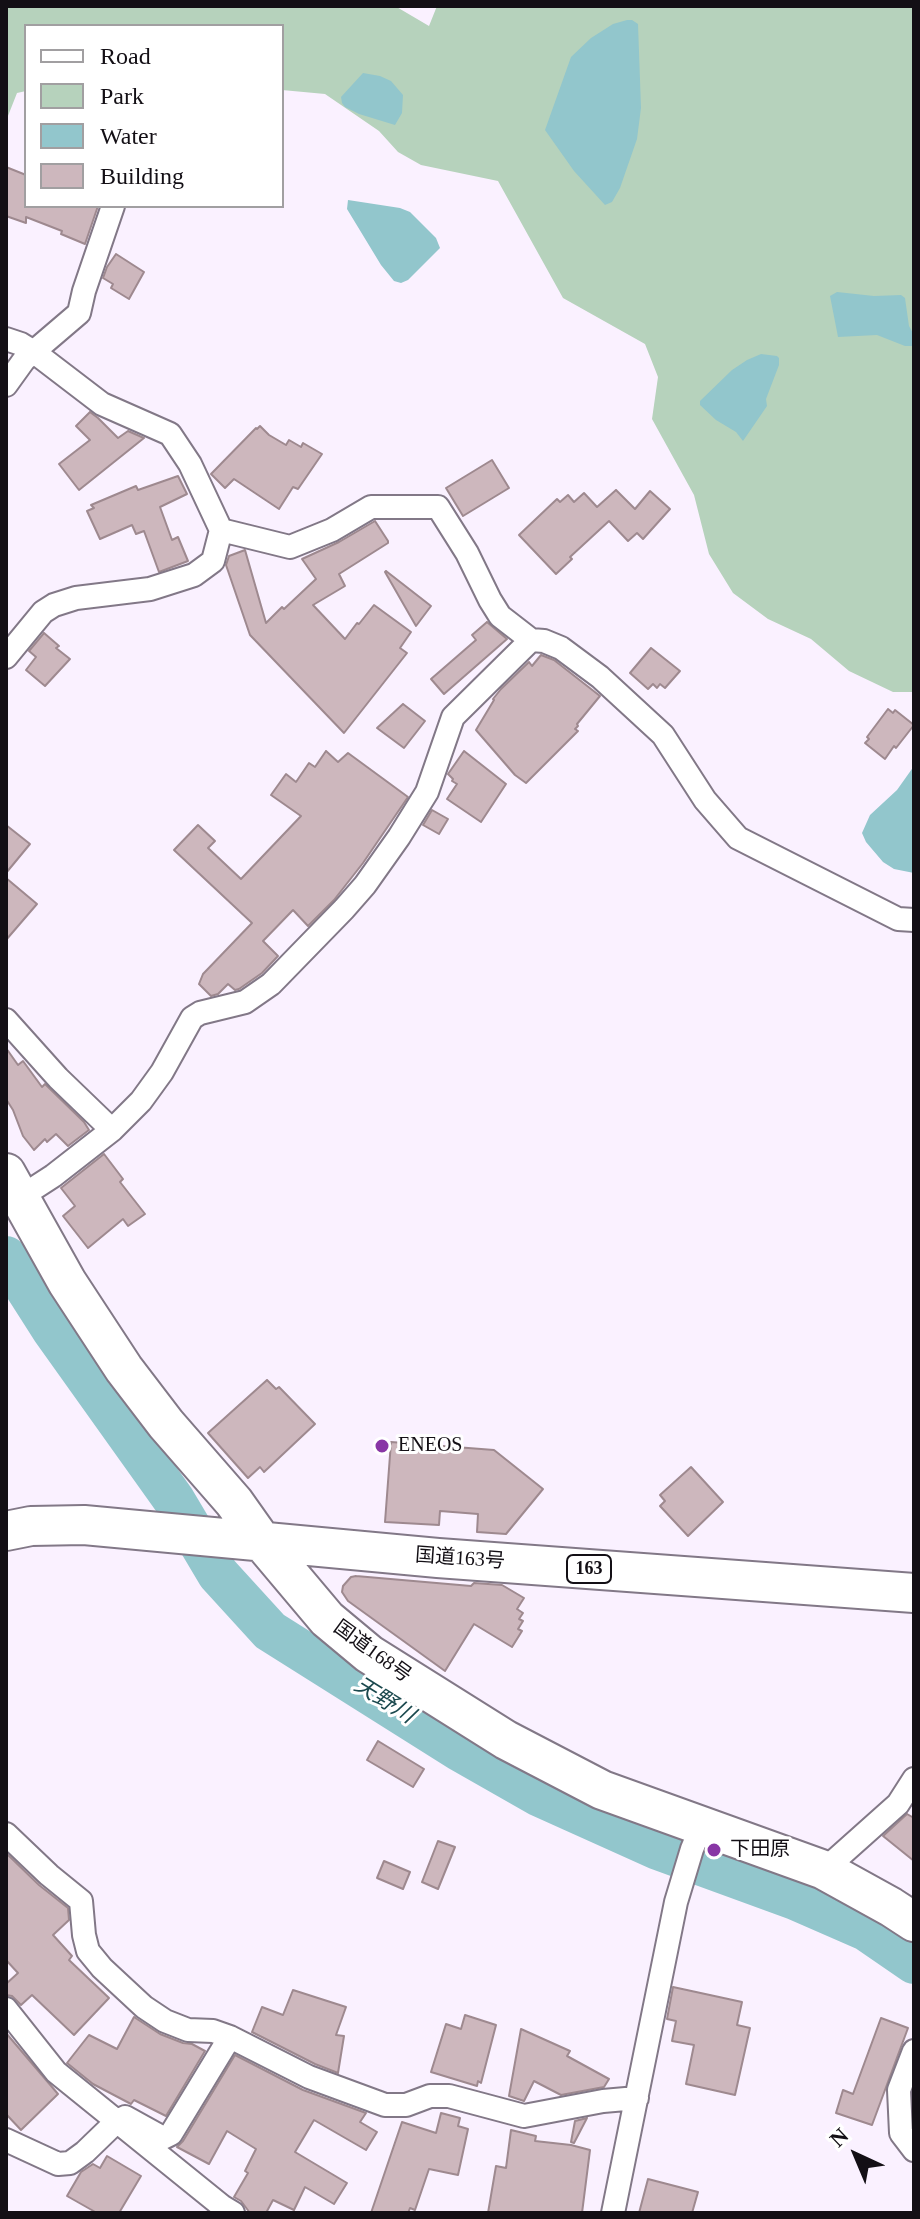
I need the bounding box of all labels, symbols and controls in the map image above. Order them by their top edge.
legend [24,24,284,208]
text: Road [100,43,151,69]
text: Park [100,83,144,109]
text: Water [100,123,157,149]
text: Building [100,163,184,189]
place label: ENEOS [398,1434,462,1458]
marker: ENEOS [373,1437,391,1455]
street label: 国道163号 [414,1544,506,1574]
road number: 163 [567,1555,611,1583]
street label: 国道168号 [329,1616,415,1688]
water label: 天野川 [349,1672,419,1730]
place label: 下田原 [730,1838,790,1862]
marker: 下田原 [705,1841,723,1859]
north arrow [816,2115,896,2195]
text: N [825,2123,853,2152]

